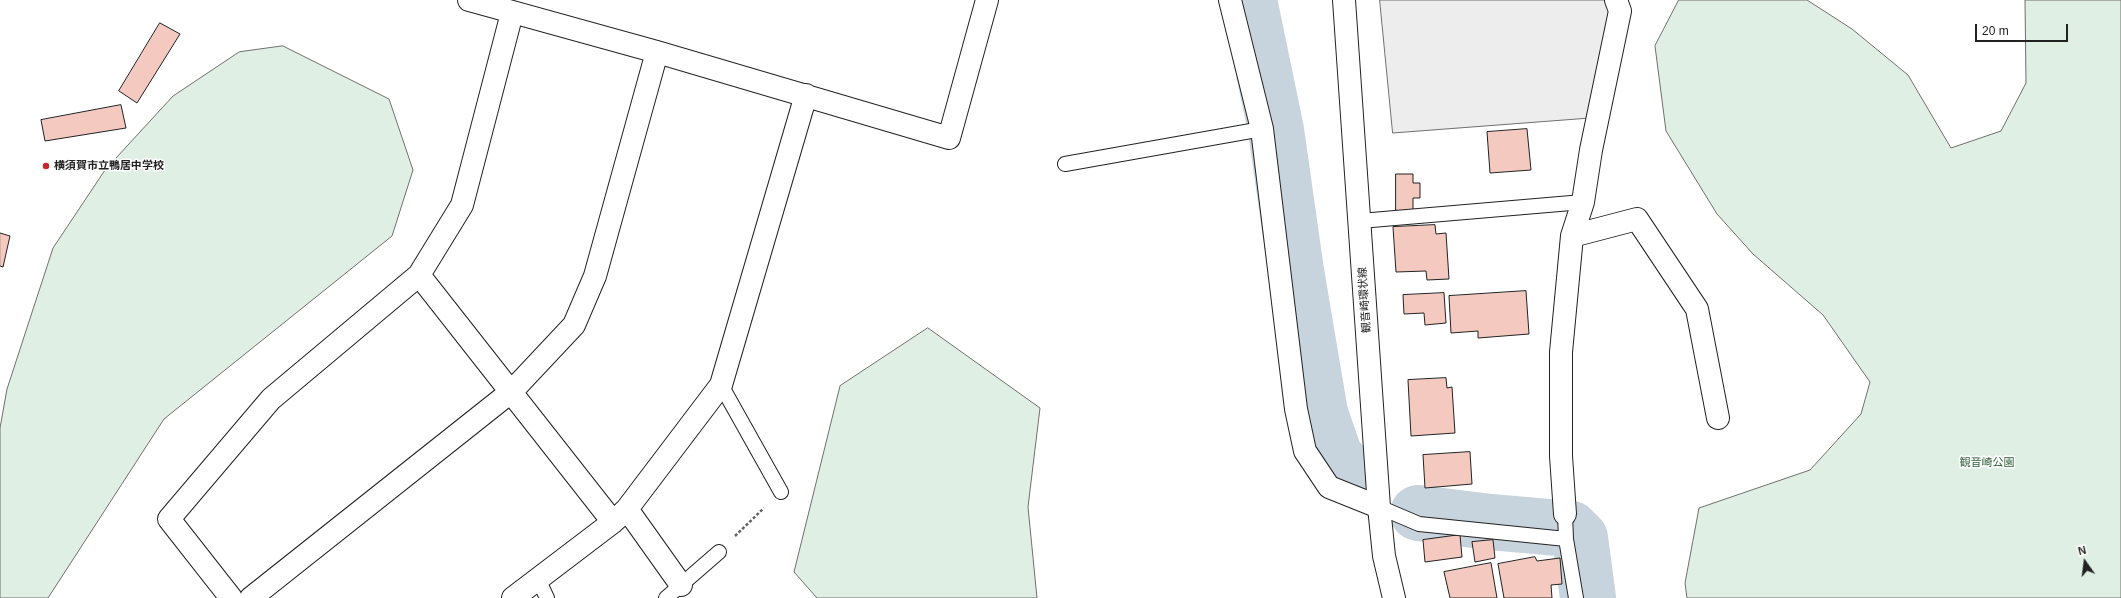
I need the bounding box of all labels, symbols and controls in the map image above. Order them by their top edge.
scale bar [1977,16,2070,42]
text: 20 m [1982,24,2009,38]
place label: 横須賀市立鴨居中学校 [54,159,164,173]
marker: 横須賀市立鴨居中学校 [41,161,51,171]
street label: 観音崎環状線 [1356,267,1374,333]
park label: 観音崎公園 [1960,456,2014,470]
north arrow [2065,542,2105,582]
text: N [2077,544,2087,557]

